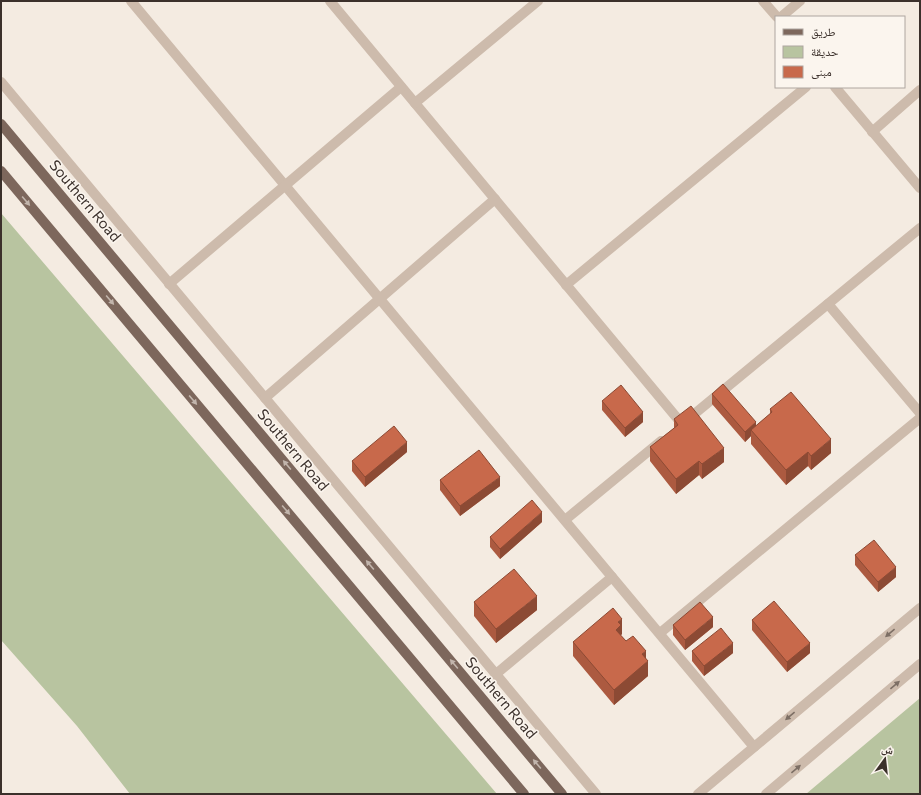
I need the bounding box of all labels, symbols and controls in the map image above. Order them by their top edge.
legend [775,16,905,88]
text: طريق [811,24,836,39]
text: حديقة [811,44,839,59]
text: مبنى [811,64,832,79]
street label: Southern Road [46,156,125,245]
one-way arrow [22,196,31,206]
one-way arrow [105,295,114,306]
one-way arrow [189,395,198,405]
street label: Southern Road [254,405,333,494]
one-way arrow [282,460,291,471]
one-way arrow [281,505,290,516]
one-way arrow [366,560,375,570]
one-way arrow [885,628,895,637]
street label: Southern Road [462,653,541,742]
one-way arrow [449,659,458,670]
one-way arrow [890,680,901,689]
one-way arrow [785,712,796,721]
north arrow [865,739,905,779]
text: ش [880,741,895,759]
one-way arrow [533,759,542,769]
one-way arrow [791,764,802,773]

